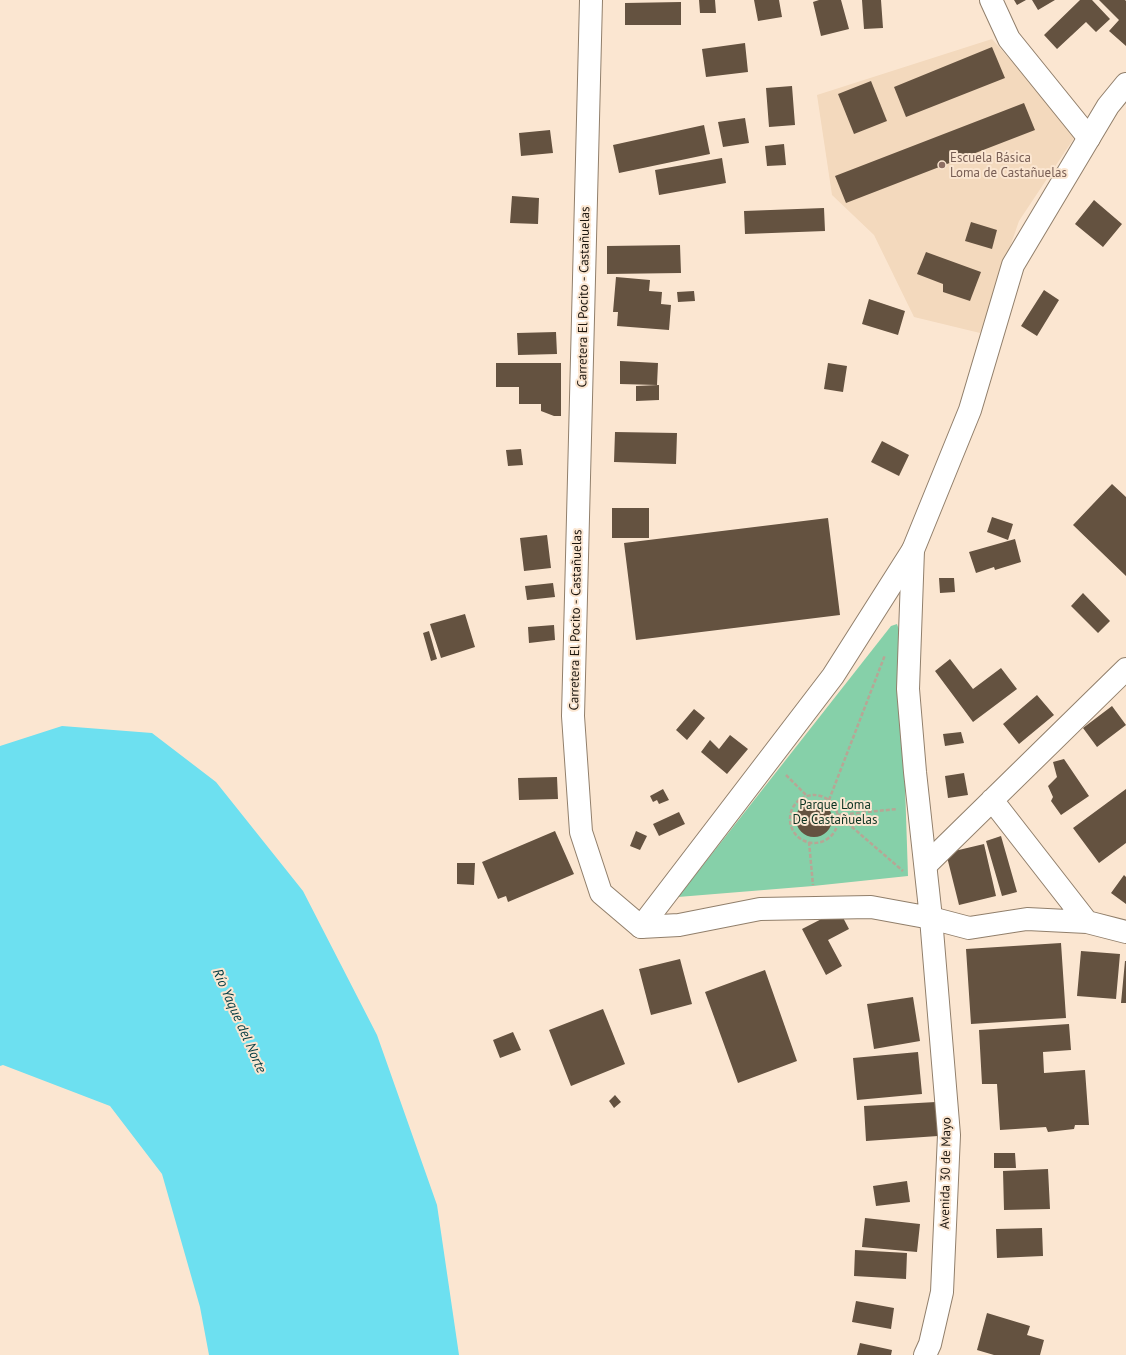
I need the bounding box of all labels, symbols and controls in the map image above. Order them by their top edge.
place label: Escuela Básica Loma de Castañuelas [950,150,1067,181]
marker: Escuela Básica Loma de Castañuelas [937,160,947,170]
street label: Carretera El Pocito - Castañuelas [575,206,593,388]
street label: Carretera El Pocito - Castañuelas [567,529,585,711]
park label: Parque Loma De Castañuelas [793,797,877,828]
water label: Río Yaque del Norte [209,966,269,1076]
street label: Avenida 30 de Mayo [937,1117,955,1229]

